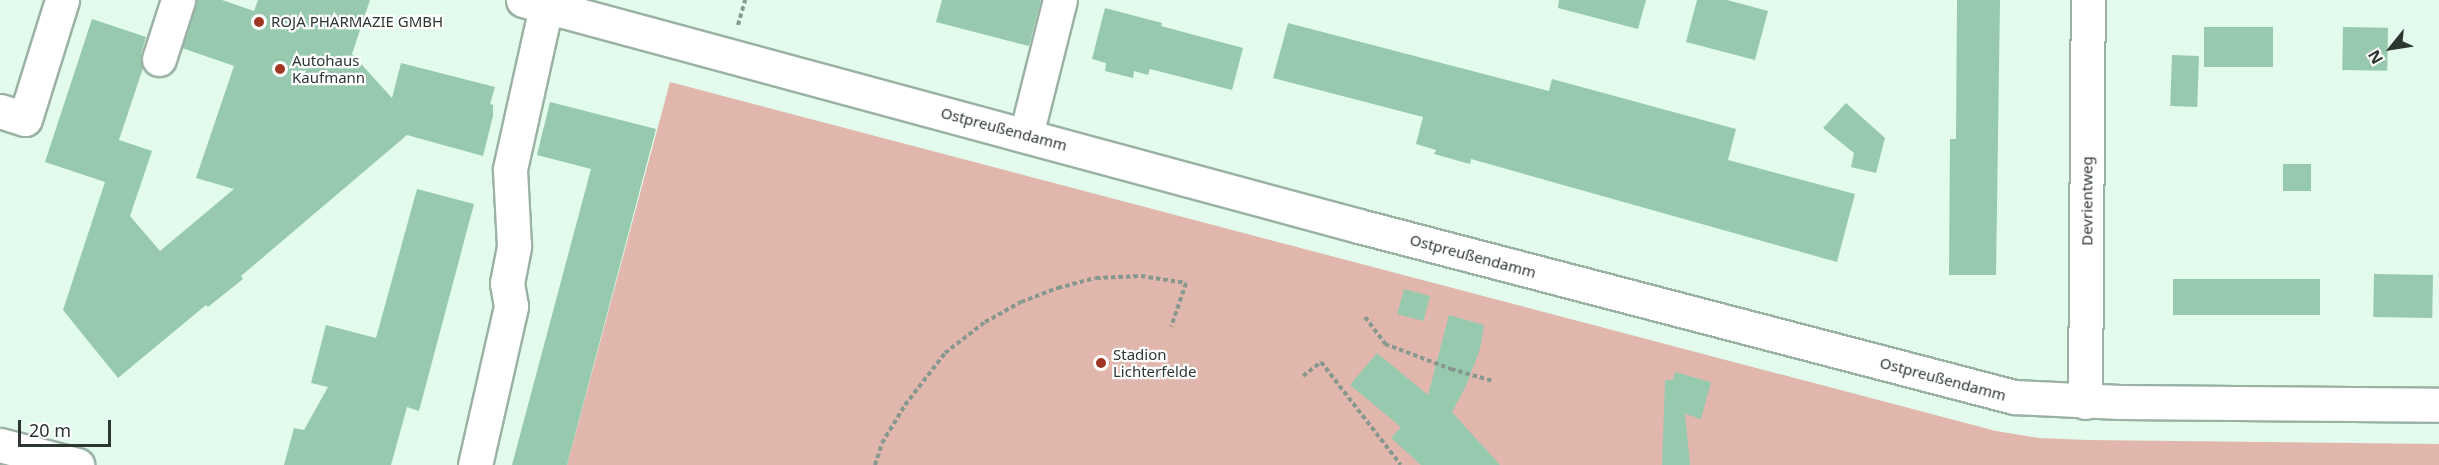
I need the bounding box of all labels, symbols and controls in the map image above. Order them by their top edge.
place label: ROJA PHARMAZIE GMBH [271,13,443,31]
marker: ROJA PHARMAZIE GMBH [252,15,266,29]
north arrow [2361,18,2421,78]
text: N [2363,46,2388,68]
place label: Autohaus Kaufmann [292,51,365,86]
marker: Autohaus Kaufmann [273,62,287,76]
street label: Ostpreußendamm [939,103,1069,155]
street label: Devrientweg [2078,156,2096,246]
street label: Ostpreußendamm [1408,230,1538,282]
place label: Stadion Lichterfelde [1113,345,1196,380]
street label: Ostpreußendamm [1878,353,2008,405]
marker: Stadion Lichterfelde [1094,356,1108,370]
scale bar [21,408,114,446]
text: 20 m [29,418,71,442]

